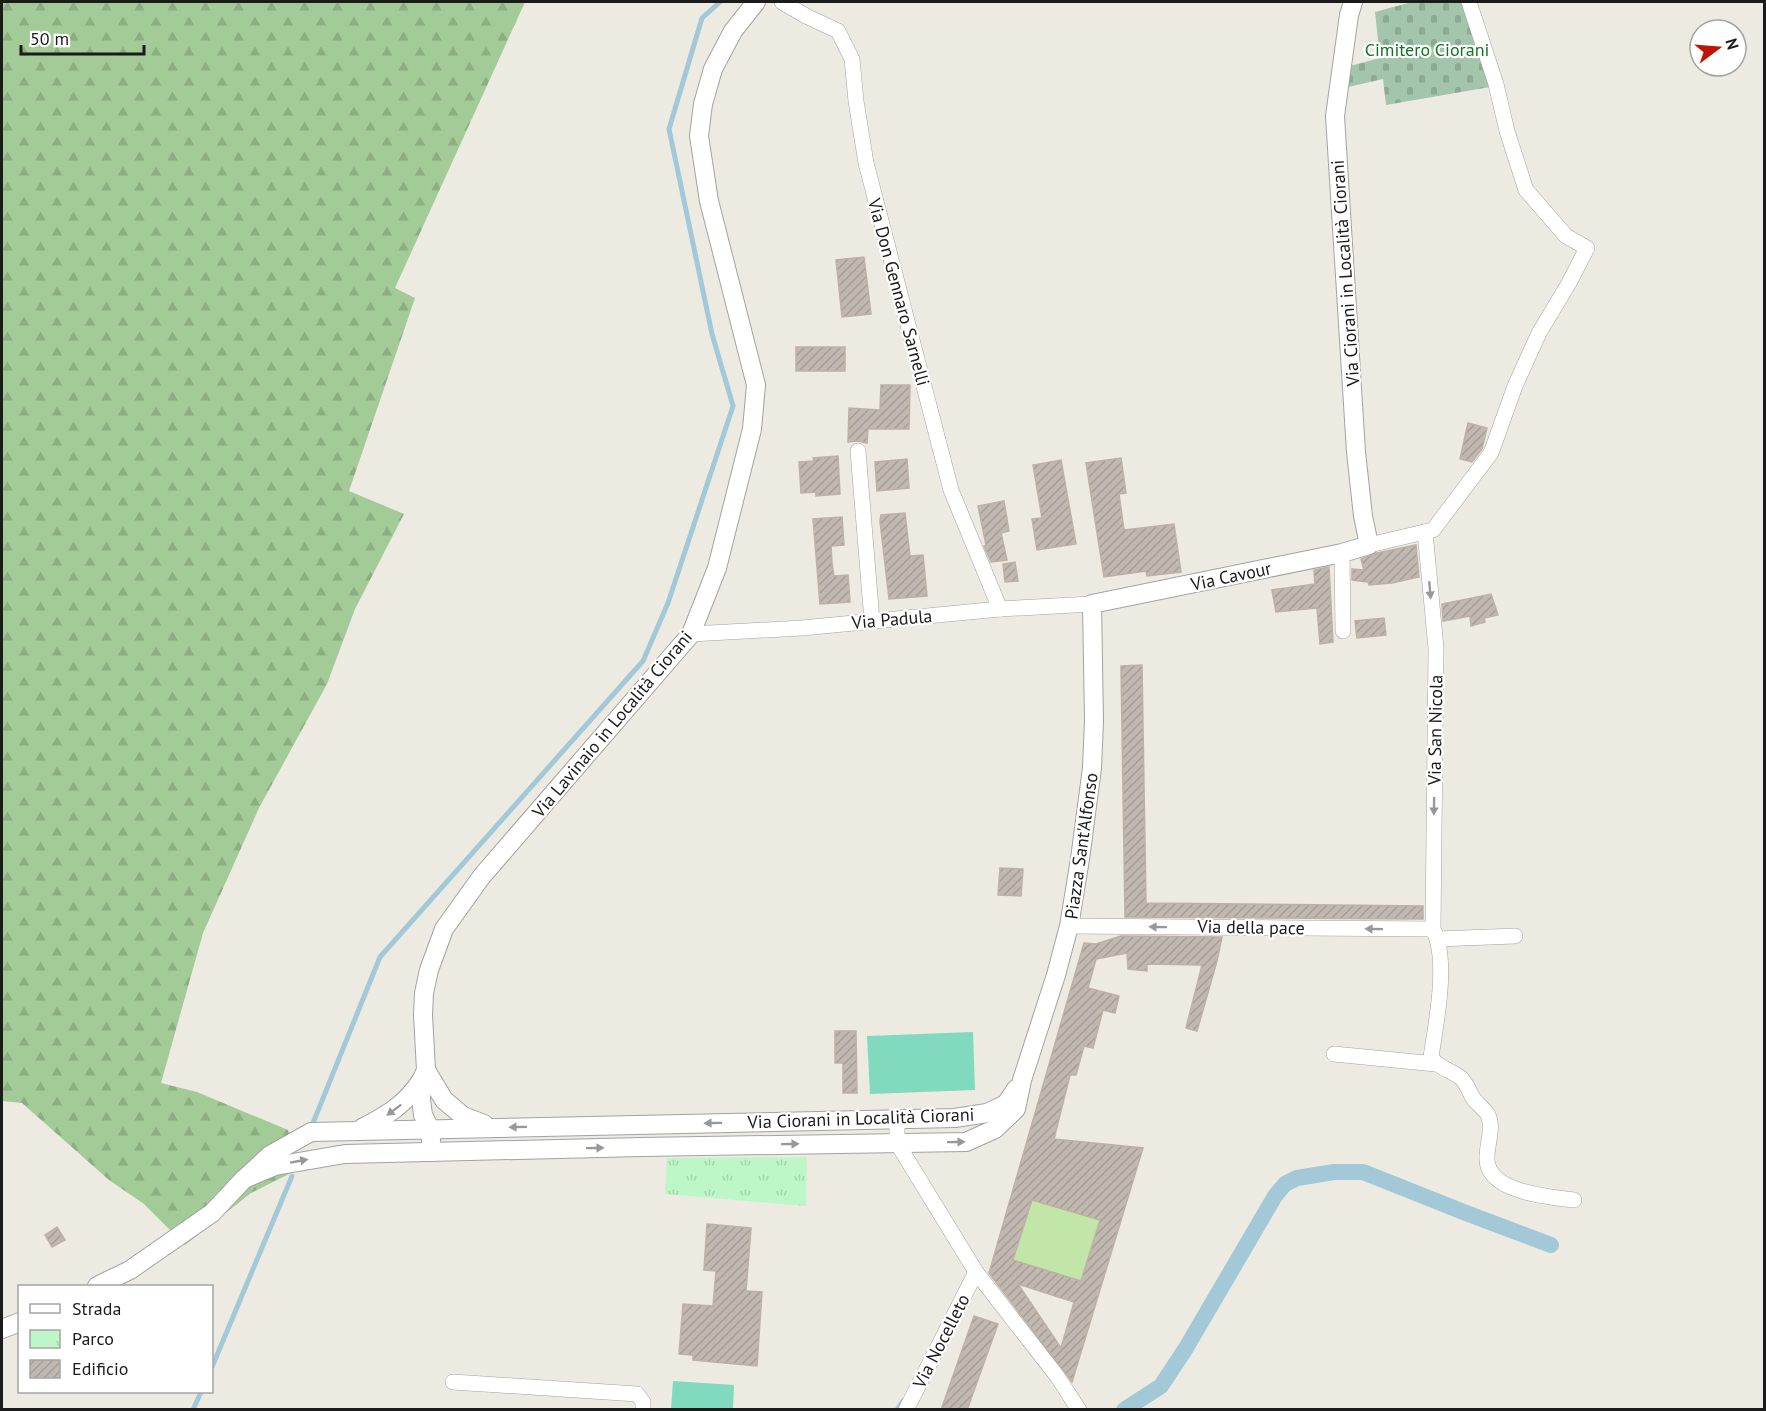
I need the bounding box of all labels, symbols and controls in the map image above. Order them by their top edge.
scale bar [21,18,144,56]
north arrow [1688,18,1748,78]
text: 50 m [30,27,69,50]
text: N [1721,36,1743,52]
park label: Cimitero Ciorani [1365,38,1489,61]
street label: Via Ciorani in Località Ciorani [1326,159,1364,388]
street label: Via Don Gennaro Sarnelli [863,195,935,388]
street label: Via Cavour [1188,556,1273,596]
one-way arrow [1425,581,1435,600]
street label: Via Padula [850,604,933,634]
street label: Via Lavinaio in Località Ciorani [526,626,697,823]
street label: Via San Nicola [1423,675,1447,786]
street label: Piazza Sant'Alfonso [1059,771,1103,921]
one-way arrow [1429,796,1439,815]
street label: Via della pace [1196,915,1305,939]
one-way arrow [1149,922,1168,931]
one-way arrow [1365,924,1384,934]
street label: Via Ciorani in Località Ciorani [746,1103,975,1133]
one-way arrow [386,1104,402,1116]
one-way arrow [703,1118,722,1127]
one-way arrow [508,1122,527,1132]
one-way arrow [946,1137,965,1147]
one-way arrow [781,1140,800,1149]
one-way arrow [586,1143,605,1152]
one-way arrow [290,1157,309,1166]
legend [18,1285,213,1393]
street label: Via Nocelleto [907,1290,975,1393]
text: Strada [72,1297,121,1320]
text: Parco [72,1327,114,1350]
text: Edificio [72,1357,128,1380]

